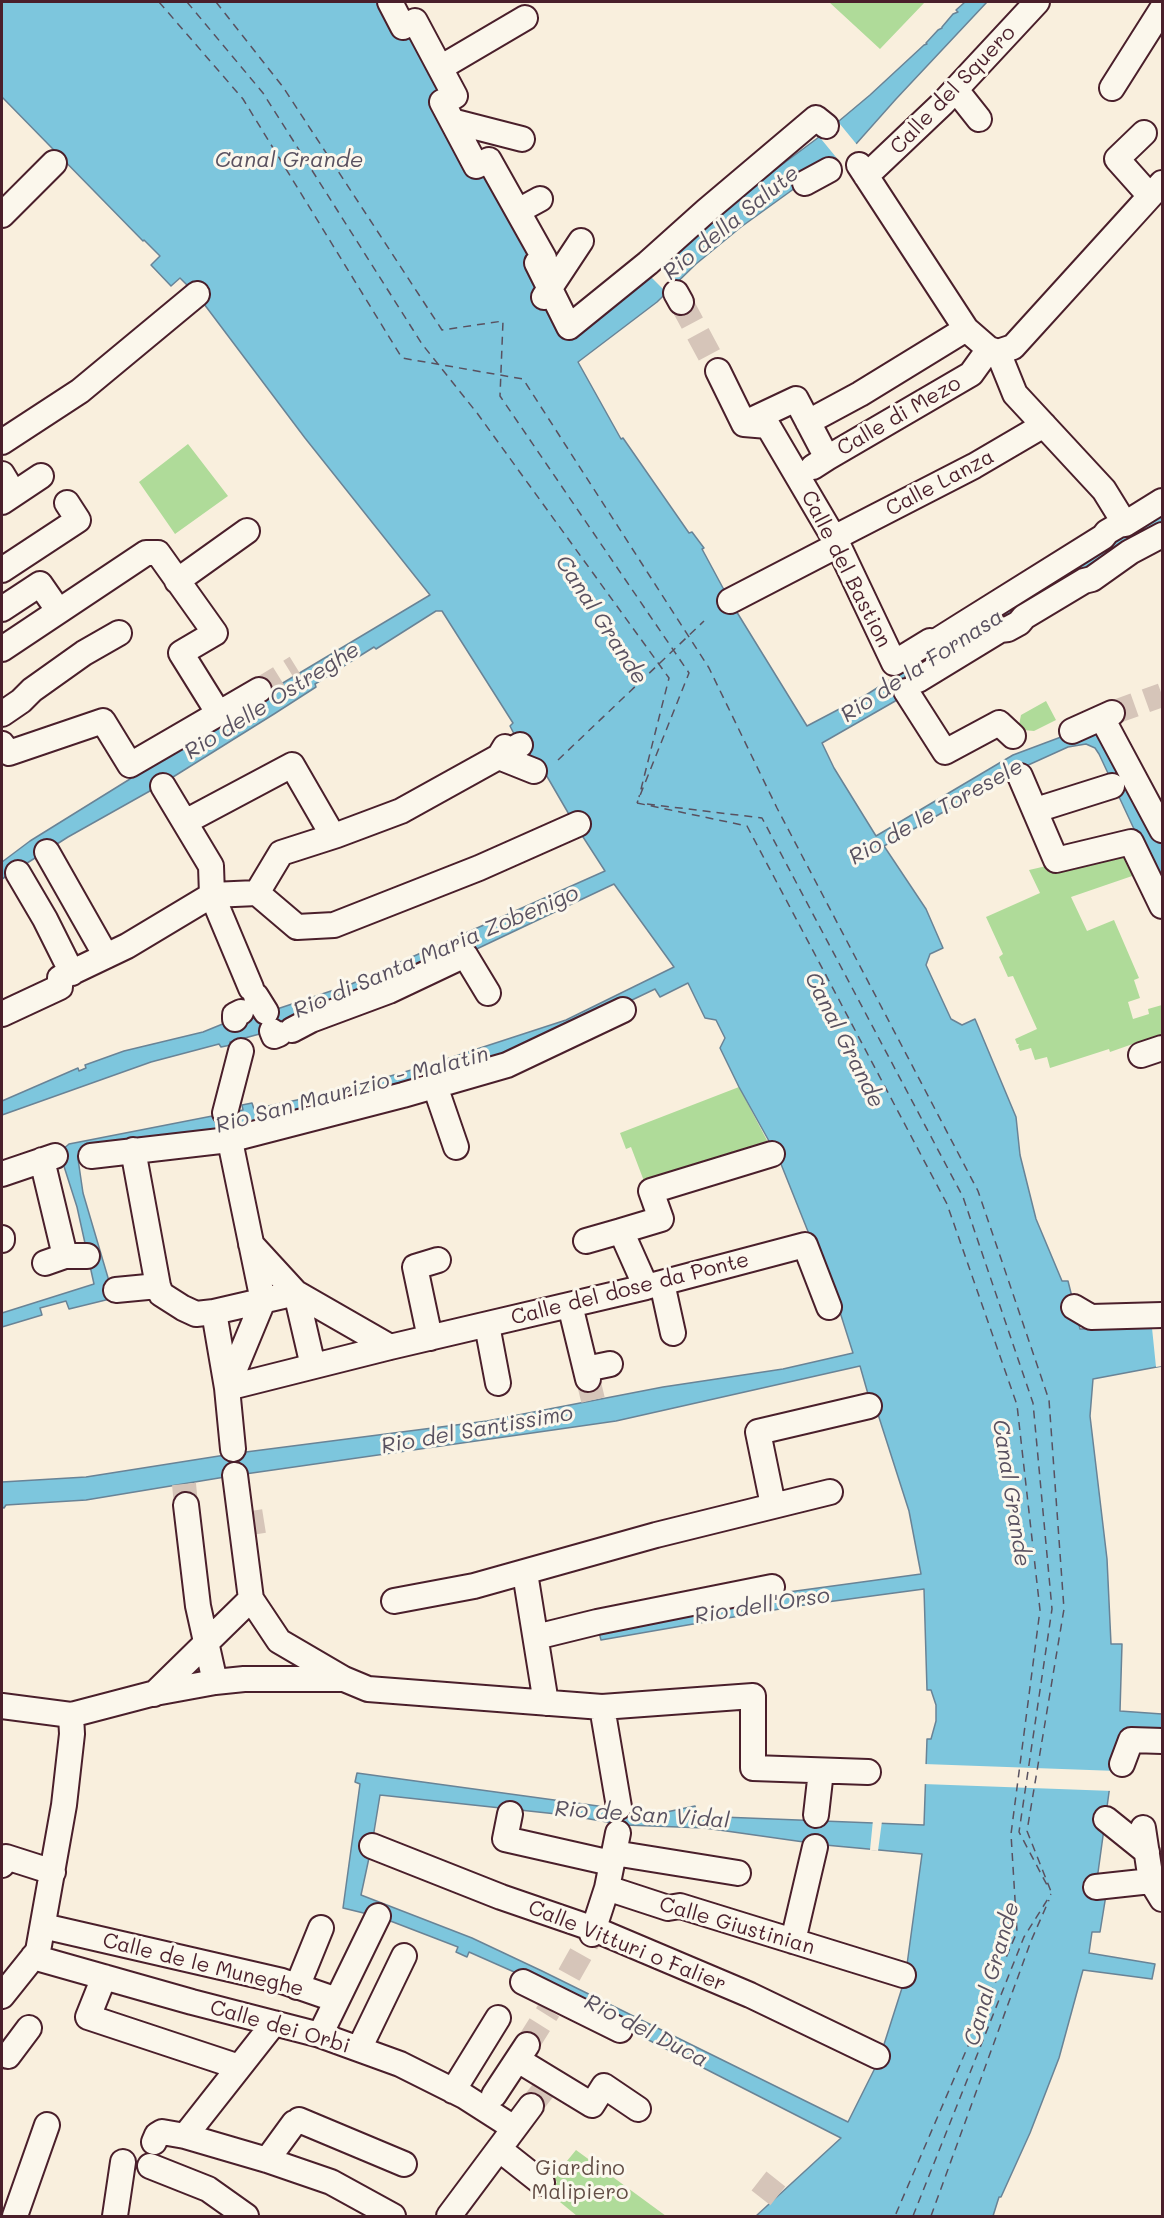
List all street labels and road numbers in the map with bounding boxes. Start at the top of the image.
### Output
street label: Calle del Squero [885,20,1021,160]
street label: Calle di Mezo [833,370,965,462]
street label: Calle Lanza [882,444,998,522]
street label: Calle del Bastion [796,486,896,652]
street label: Calle del dose da Ponte [508,1247,752,1331]
street label: Calle Giustinian [656,1892,818,1960]
street label: Calle Vitturi o Falier [524,1895,730,1997]
street label: Calle de le Muneghe [100,1928,306,2002]
street label: Calle dei Orbi [207,1995,353,2059]

